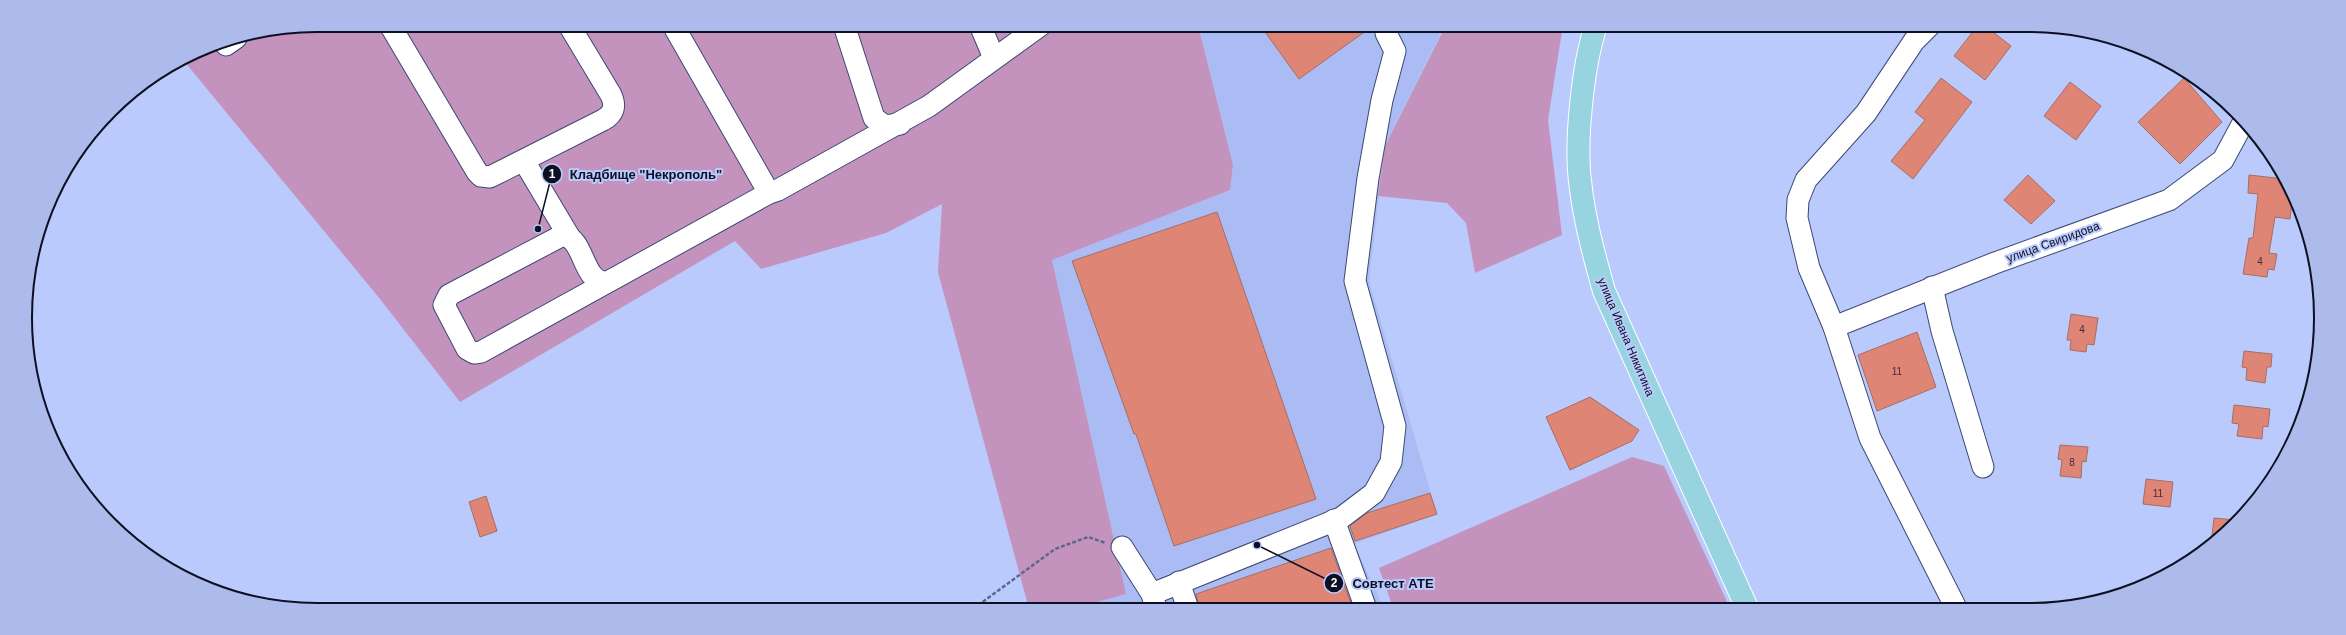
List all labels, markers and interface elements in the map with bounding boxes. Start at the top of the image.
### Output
callout: Кладбище "Некрополь" [542,161,730,186]
text: 1 [549,167,556,181]
text: Кладбище "Некрополь" [570,167,722,182]
street label: улица Свиридова [2005,219,2102,265]
house number: 4 [2257,256,2263,267]
street label: улица Ивана Никитина [1595,276,1657,399]
house number: 4 [2079,324,2085,335]
house number: 11 [1892,366,1903,377]
house number: 8 [2069,457,2075,468]
house number: 11 [2153,488,2164,499]
callout: Совтест АТЕ [1324,571,1441,596]
text: 2 [1331,576,1338,590]
text: Совтест АТЕ [1352,576,1434,591]

